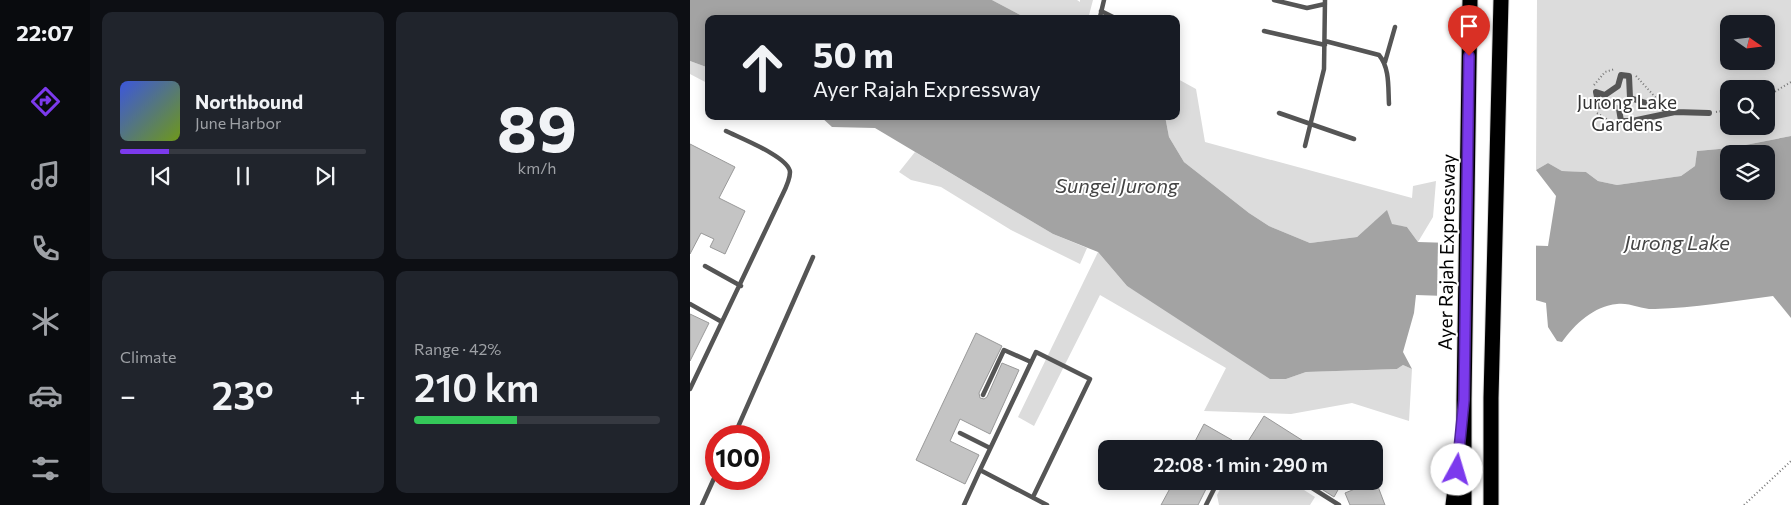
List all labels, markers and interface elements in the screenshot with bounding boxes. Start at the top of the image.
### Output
pin [1448,5,1490,56]
icon: arrive [1455,12,1483,40]
north arrow [1720,15,1775,70]
map controls [1720,15,1775,200]
text: 22:07 [16,19,74,46]
text: 50 m [813,32,894,75]
icon: ahead [730,35,795,100]
text: Ayer Rajah Expressway [813,75,1041,102]
button: search [1720,80,1775,135]
icon: directions [28,84,63,119]
text: 89 [497,86,577,165]
text: Northbound [195,90,303,113]
park label: Jurong Lake Gardens [1577,90,1677,135]
text: June Harbor [195,113,281,132]
button: layers [1720,145,1775,200]
street label: Ayer Rajah Expressway [1433,153,1459,350]
icon: music [28,158,63,193]
text: km/h [518,158,556,177]
icon: previous [147,162,175,190]
icon: pause [229,162,257,190]
icon: next [311,162,339,190]
water label: Sungei Jurong [1055,173,1180,197]
water label: Jurong Lake [1622,230,1730,254]
icon: phone [28,231,63,266]
icon: climate [28,304,63,339]
text: Range · 42% [414,339,501,358]
text: Climate [120,347,176,366]
text: 210 km [414,363,539,410]
text: 23° [212,371,274,418]
icon: car [28,378,63,413]
text: − [120,378,136,412]
text: + [350,378,366,412]
speed limit sign: 100 [705,425,770,490]
position arrow [1430,443,1482,495]
icon: filters [28,451,63,486]
text: 22:08 · 1 min · 290 m [1153,453,1328,476]

